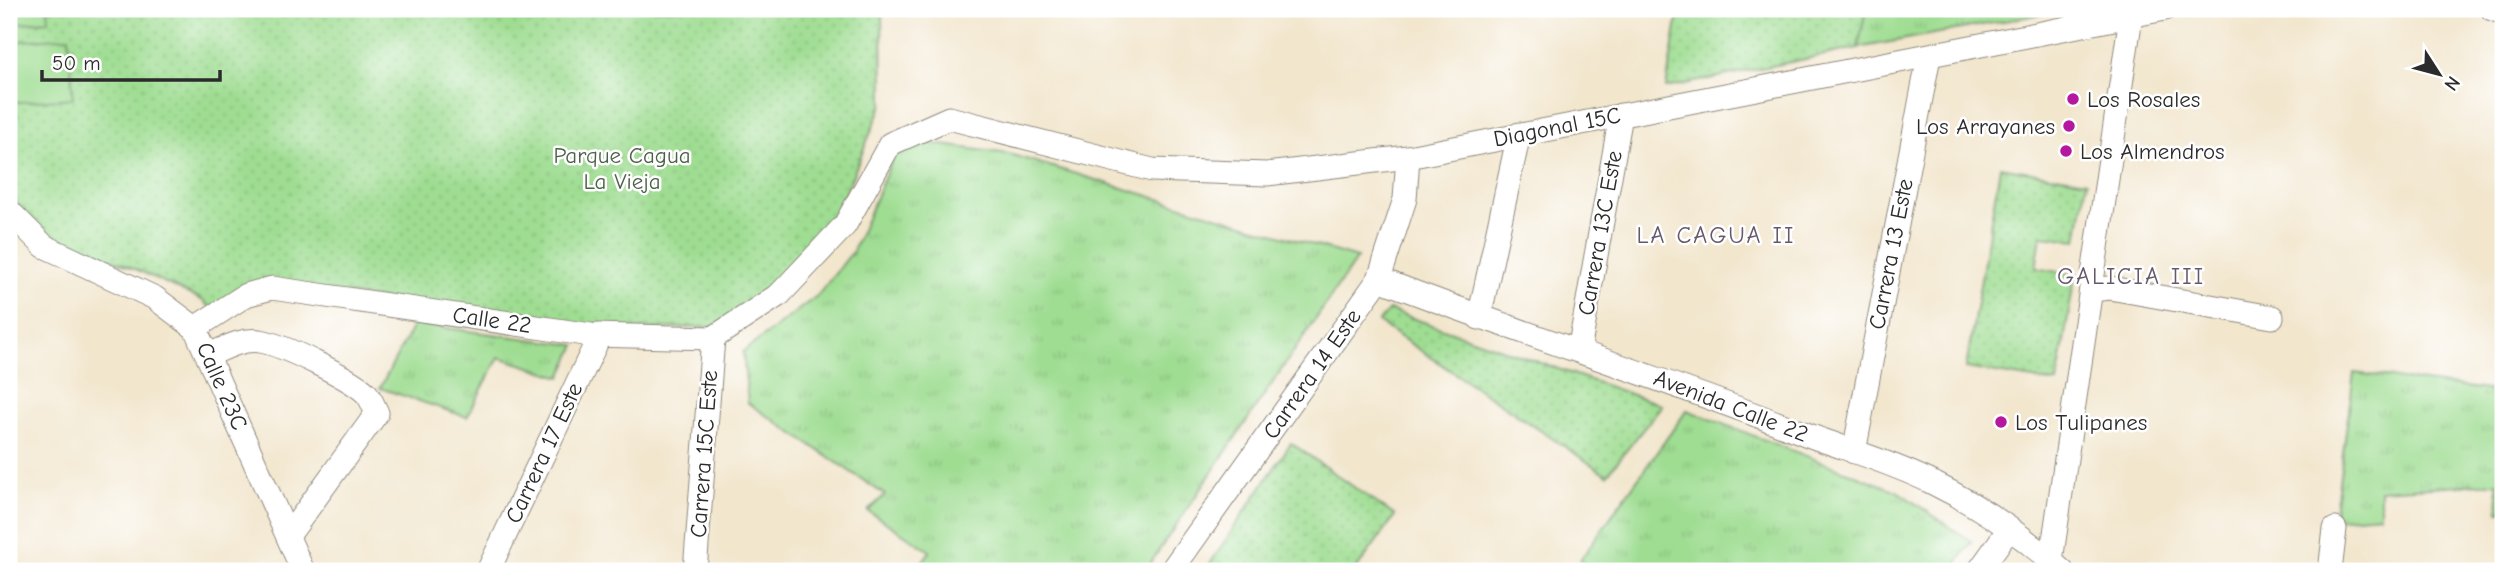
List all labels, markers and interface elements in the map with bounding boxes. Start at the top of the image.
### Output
scale bar [42,38,220,82]
north arrow [2404,38,2474,108]
text: 50 m [52,51,101,75]
text: N [2439,72,2464,95]
place label: Los Rosales [2087,86,2200,113]
marker: Los Rosales [2065,91,2081,107]
street label: Diagonal 15C [1491,101,1623,153]
place label: Los Arrayanes [1916,113,2055,140]
marker: Los Arrayanes [2061,118,2077,134]
place label: Los Almendros [2080,138,2225,165]
park label: Parque Cagua La Vieja [553,142,691,195]
marker: Los Almendros [2058,143,2074,159]
street label: Carrera 13C Este [1572,148,1628,318]
street label: Carrera 13 Este [1863,176,1919,332]
district label: LA CAGUA II [1637,221,1795,249]
district label: GALICIA III [2057,262,2205,290]
street label: Calle 22 [451,301,533,339]
street label: Carrera 14 Este [1257,304,1367,444]
street label: Calle 23C [191,338,253,434]
street label: Avenida Calle 22 [1650,364,1812,448]
street label: Carrera 15C Este [685,369,723,539]
street label: Carrera 17 Este [500,378,588,528]
place label: Los Tulipanes [2015,409,2147,436]
marker: Los Tulipanes [1993,414,2009,430]

